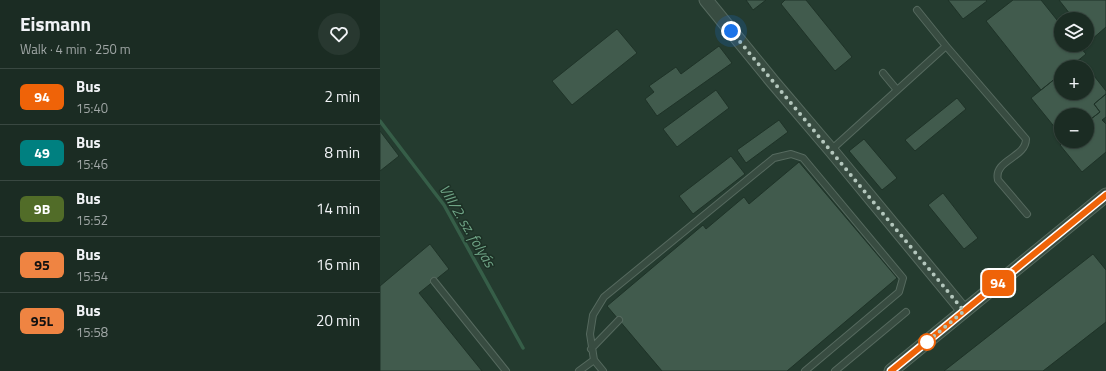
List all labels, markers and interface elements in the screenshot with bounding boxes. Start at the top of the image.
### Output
text: Eismann [20,9,91,38]
map controls [1054,12,1094,148]
button: layers [1054,12,1094,52]
button: heart [318,13,360,55]
your location [721,21,741,41]
text: Walk · 4 min · 250 m [20,39,131,59]
button: + [1054,60,1094,100]
text: Bus [76,75,101,98]
text: 2 min [324,85,360,108]
text: 94 [34,86,50,107]
text: 15:40 [76,98,108,118]
button: − [1054,108,1094,148]
text: Bus [76,131,101,154]
text: 8 min [324,141,360,164]
text: 49 [34,142,50,163]
text: 15:46 [76,154,108,174]
water label: VIII/2. sz. folyás [434,180,502,273]
text: Bus [76,187,101,210]
text: 14 min [316,197,360,220]
text: 9B [34,198,50,219]
text: 15:52 [76,210,108,230]
text: Bus [76,243,101,266]
text: 16 min [316,253,360,276]
text: 95 [34,254,50,275]
text: 15:54 [76,266,108,286]
line badge: 94 [980,270,1016,296]
text: 94 [990,272,1006,293]
text: Bus [76,299,101,322]
text: 20 min [316,309,360,332]
text: 95L [31,310,53,331]
text: 15:58 [76,322,108,342]
unlabelled marker [918,333,936,351]

